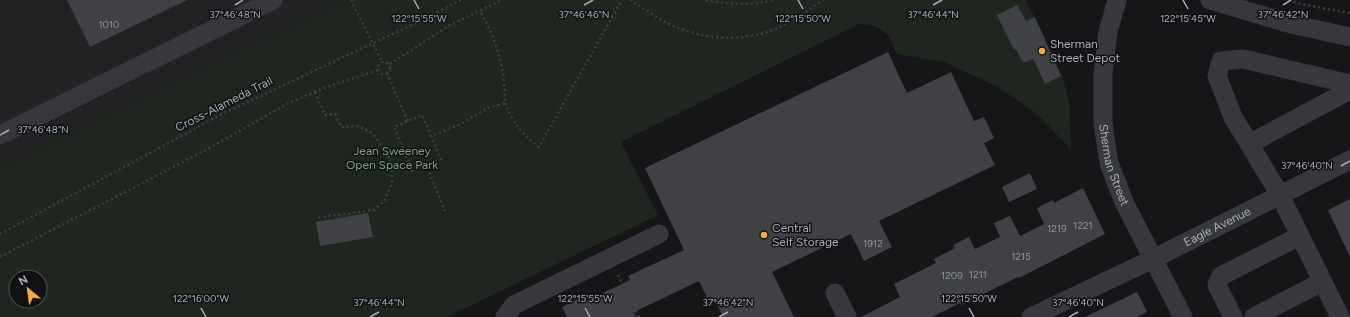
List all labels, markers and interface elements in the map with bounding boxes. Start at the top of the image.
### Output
text: 37°46'48"N [209,8,261,21]
text: 37°46'46"N [558,8,610,21]
text: 37°46'44"N [907,8,959,21]
text: 37°46'42"N [1257,8,1309,21]
text: 122°15'55"W [391,12,447,25]
text: 122°15'50"W [775,12,831,25]
text: 122°15'45"W [1160,12,1216,25]
house number: 1010 [98,18,120,31]
place label: Sherman Street Depot [1050,37,1120,65]
marker: Sherman Street Depot [1037,46,1047,56]
street label: Cross-Alameda Trail [173,73,275,135]
text: 37°46'48"N [17,123,69,136]
street label: Sherman Street [1096,123,1132,209]
park label: Jean Sweeney Open Space Park [346,144,438,172]
text: 37°46'40"N [1281,159,1333,172]
street label: Eagle Avenue [1181,204,1253,249]
house number: 1221 [1073,219,1093,232]
place label: Central Self Storage [772,221,839,249]
house number: 1219 [1047,222,1067,235]
marker: Central Self Storage [759,230,769,240]
house number: 1912 [863,237,883,250]
house number: 1215 [1011,250,1031,263]
house number: 1211 [969,268,987,281]
north arrow [8,269,48,309]
house number: 1209 [941,269,963,282]
text: N [17,273,30,288]
text: 122°16'00"W [173,292,230,305]
text: 122°15'55"W [557,292,613,305]
text: 122°15'50"W [941,292,997,305]
text: 37°46'44"N [353,296,405,309]
text: 37°46'42"N [702,296,754,309]
text: 37°46'40"N [1052,296,1104,309]

